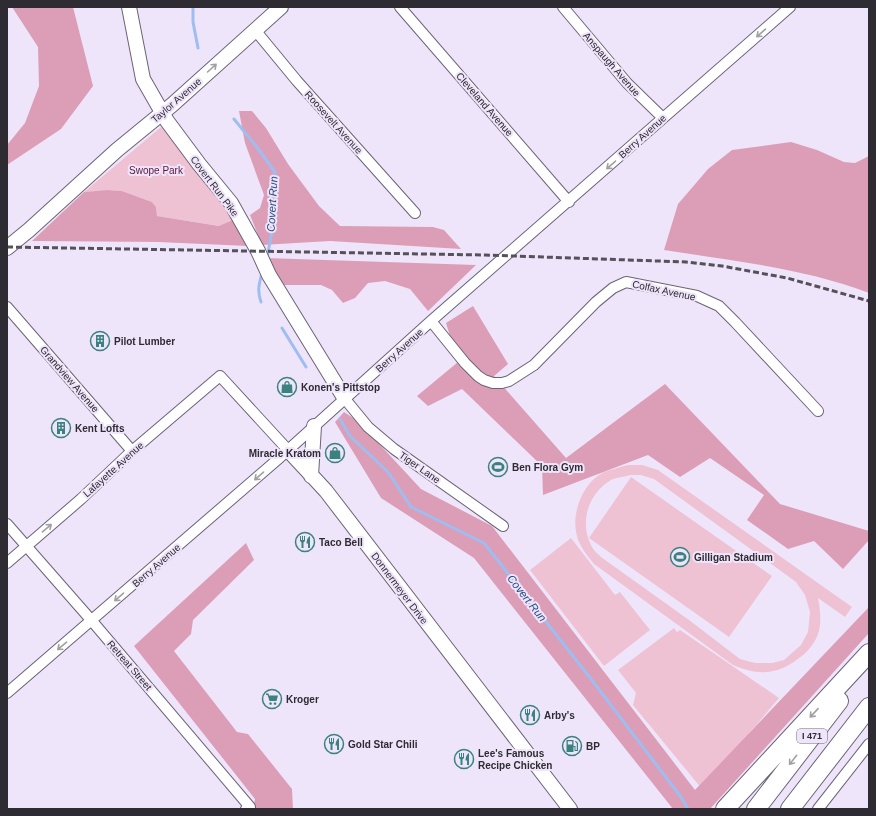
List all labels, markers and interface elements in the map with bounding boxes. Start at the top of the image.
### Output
one-way arrow [756,28,766,37]
street label: Anspaugh Avenue [581,30,643,99]
one-way arrow [207,64,218,73]
street label: Cleveland Avenue [454,70,515,139]
street label: Taylor Avenue [149,75,204,125]
street label: Roosevelt Avenue [303,89,365,156]
street label: Berry Avenue [616,112,669,160]
street label: Covert Run Pike [188,154,241,219]
one-way arrow [606,160,616,169]
park label: Swope Park [129,165,184,176]
water label: Covert Run [265,176,279,232]
street label: Colfax Avenue [631,278,697,303]
street label: Berry Avenue [373,326,426,374]
building icon: Pilot Lumber [89,330,111,352]
place label: Pilot Lumber [114,336,175,347]
street label: Grandview Avenue [38,344,102,415]
shop icon: Konen's Pittstop [276,376,298,398]
place label: Konen's Pittstop [301,382,380,393]
building icon: Kent Lofts [50,417,72,439]
place label: Kent Lofts [75,423,125,434]
street label: Lafayette Avenue [81,439,146,499]
shop icon: Miracle Kratom [324,442,346,464]
place label: Miracle Kratom [249,448,321,459]
street label: Tiger Lane [397,449,443,486]
sports icon: Ben Flora Gym [487,456,509,478]
place label: Ben Flora Gym [512,462,583,473]
one-way arrow [254,471,264,480]
one-way arrow [41,523,52,532]
restaurant icon: Taco Bell [294,531,316,553]
place label: Taco Bell [319,537,363,548]
street label: Berry Avenue [130,541,183,589]
sports icon: Gilligan Stadium [669,546,691,568]
street label: Donnermeyer Drive [369,550,430,627]
place label: Gilligan Stadium [694,552,773,563]
water label: Covert Run [505,572,549,624]
one-way arrow [113,593,124,602]
street label: Retreat Street [105,638,154,693]
one-way arrow [57,641,68,650]
supermarket icon: Kroger [261,688,283,710]
place label: Kroger [286,694,319,705]
restaurant icon: Arby's [519,704,541,726]
one-way arrow [810,707,819,717]
place label: Arby's [544,710,575,721]
road number: I 471 [797,729,827,743]
restaurant icon: Gold Star Chili [323,733,345,755]
fuel station icon: BP [561,735,583,757]
place label: Gold Star Chili [348,739,418,750]
place label: BP [586,741,600,752]
restaurant icon: Lee's Famous Recipe Chicken [453,748,475,770]
place label: Lee's Famous Recipe Chicken [478,748,552,771]
one-way arrow [789,754,798,765]

